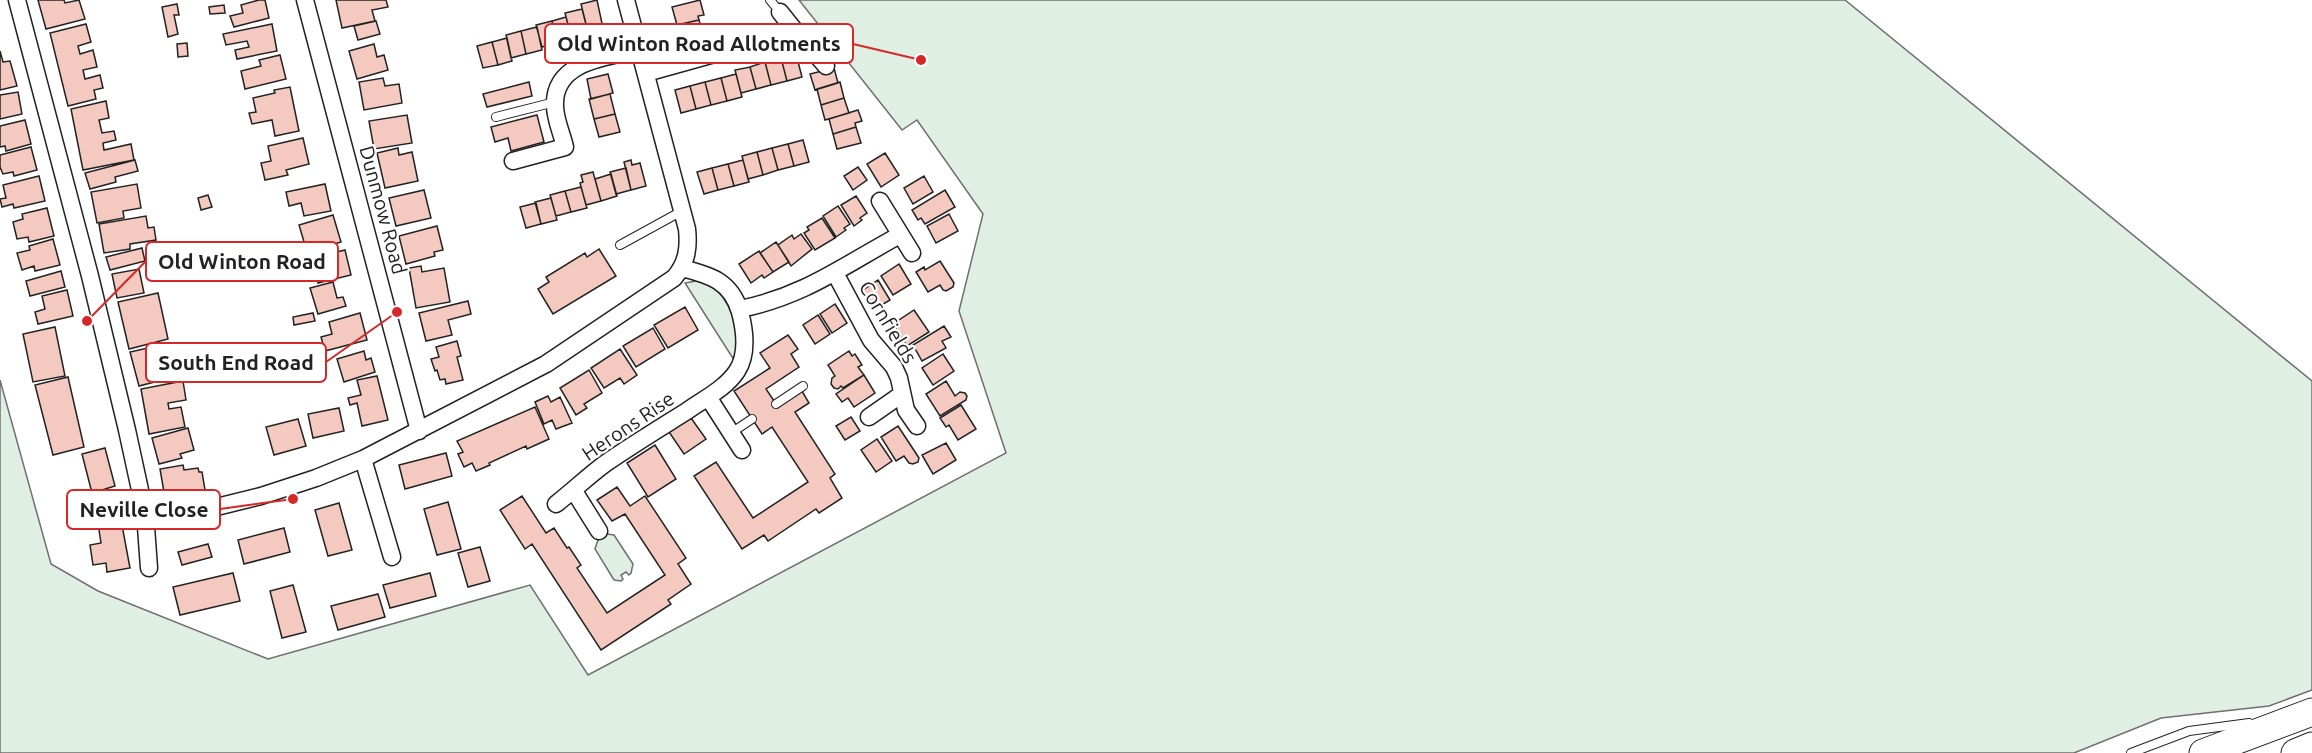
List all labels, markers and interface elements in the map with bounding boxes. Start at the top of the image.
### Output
callout: Old Winton Road Allotments [545,24,853,63]
text: Old Winton Road Allotments [557,31,841,55]
street label: Dunmow Road [355,143,412,277]
callout: Old Winton Road [146,242,338,281]
text: Old Winton Road [158,249,326,273]
street label: Cornfields [855,276,922,367]
callout: South End Road [146,343,326,382]
text: South End Road [158,350,314,374]
street label: Herons Rise [577,386,678,465]
callout: Neville Close [67,490,220,529]
text: Neville Close [79,497,209,521]

